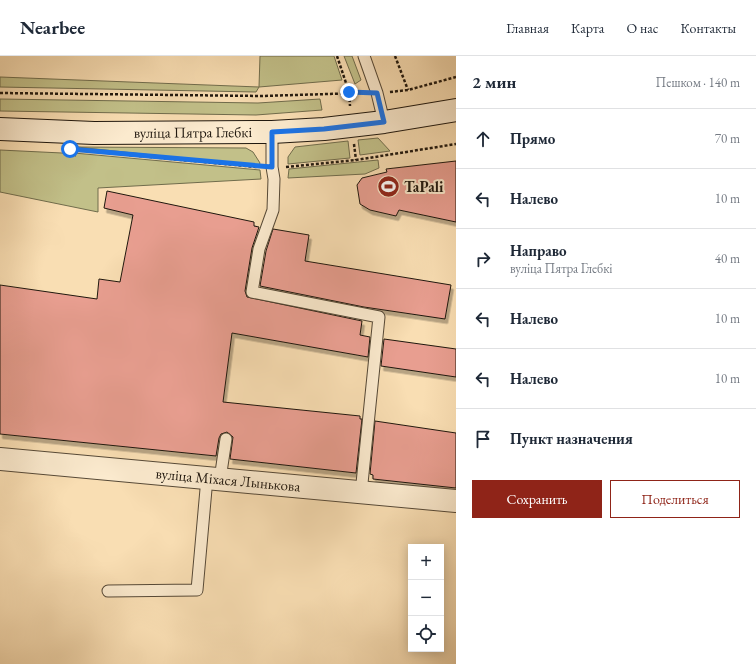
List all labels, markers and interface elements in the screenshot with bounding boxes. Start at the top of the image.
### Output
text: Nearbee [20,15,85,40]
text: Главная [506,19,549,37]
text: Карта [571,19,604,37]
text: О нас [626,19,658,37]
text: Контакты [680,19,736,37]
text: 2 мин [472,71,516,93]
text: Пешком · 140 m [656,74,740,91]
route end [340,83,358,101]
street label: вуліца Пятра Глебкі [134,122,253,142]
icon: ahead [472,128,494,150]
text: Прямо [510,129,555,148]
text: 70 m [715,130,740,147]
route start [61,140,79,158]
sports icon: TaPali [376,174,402,200]
place label: TaPali [404,177,444,196]
icon: left [472,188,494,210]
text: Налево [510,189,558,208]
text: 10 m [715,190,740,207]
text: Направо [510,241,567,260]
icon: right [472,248,494,270]
text: 40 m [715,250,740,267]
text: вуліца Пятра Глебкі [510,260,613,277]
icon: left [472,308,494,330]
text: Налево [510,309,558,328]
text: 10 m [715,310,740,327]
icon: left [472,368,494,390]
text: Налево [510,369,558,388]
text: 10 m [715,370,740,387]
icon: arrive [472,428,494,450]
text: Пункт назначения [510,429,633,448]
street label: вуліца Міхася Лынькова [155,463,301,496]
button: Сохранить [472,480,602,518]
button: Поделиться [610,480,740,518]
map controls [408,544,444,652]
button: + [408,544,444,580]
button: − [408,580,444,616]
button: locate [408,616,444,652]

